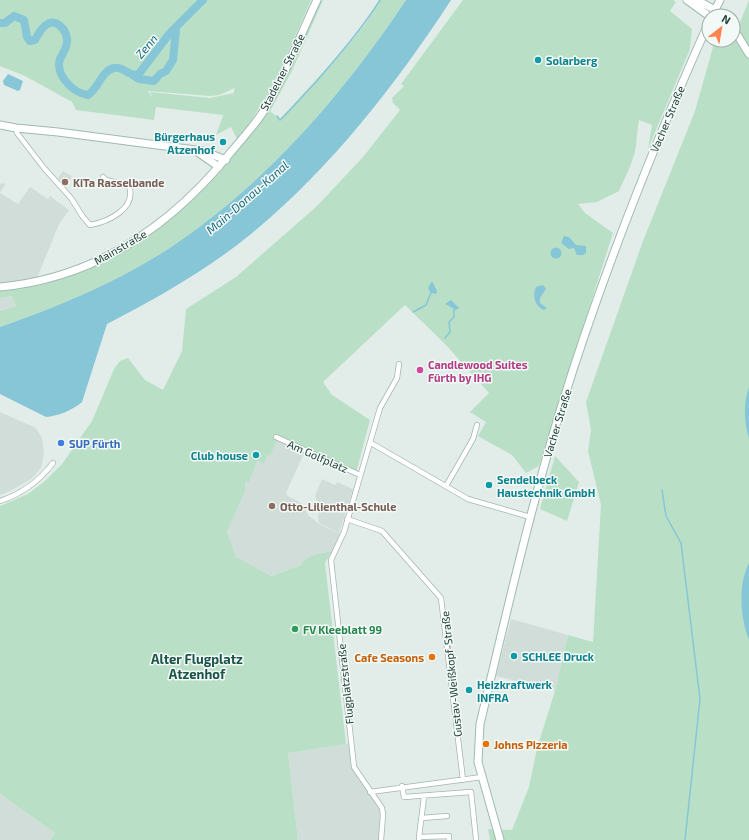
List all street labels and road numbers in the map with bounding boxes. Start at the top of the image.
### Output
street label: Stadelner Straße [257,31,307,113]
street label: Vacher Straße [647,84,687,154]
street label: Mainstraße [91,227,149,267]
street label: Vacher Straße [540,387,574,459]
street label: Am Golfplatz [286,437,351,475]
street label: Gustav-Weißkopf-Straße [438,610,464,738]
street label: Flugplatzstraße [334,643,356,725]

